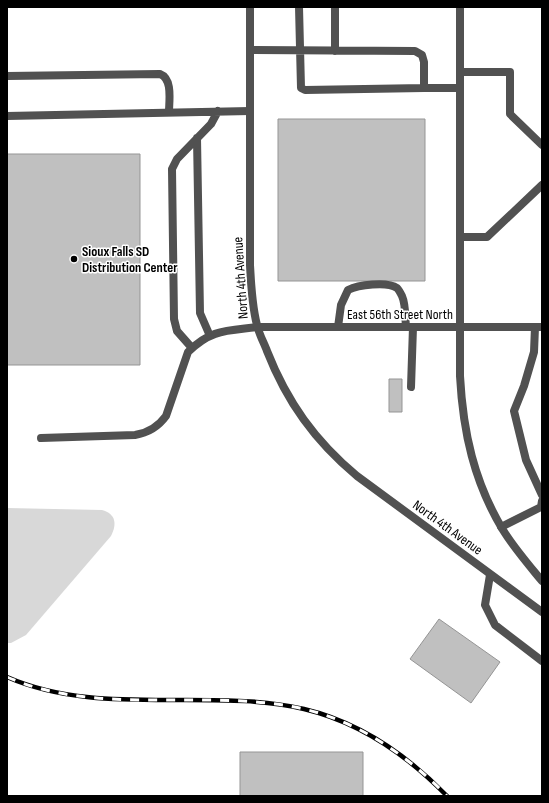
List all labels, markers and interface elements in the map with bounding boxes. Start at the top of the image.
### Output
street label: North 4th Avenue [229,236,252,320]
place label: Sioux Falls SD Distribution Center [82,243,178,276]
marker: Sioux Falls SD Distribution Center [69,254,79,264]
street label: East 56th Street North [347,306,453,323]
street label: North 4th Avenue [409,496,486,558]

